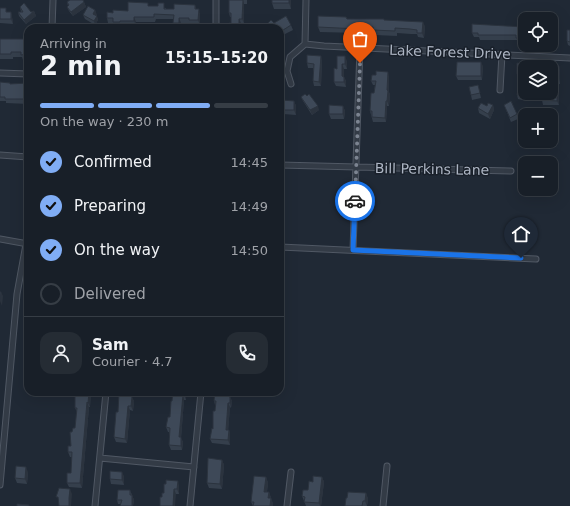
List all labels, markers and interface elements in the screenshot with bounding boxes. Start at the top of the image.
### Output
map controls [518,12,558,196]
button: locate [518,12,558,52]
pin [343,22,377,63]
icon: bag [349,28,371,50]
text: Arriving in [40,36,107,51]
street label: Lake Forest Drive [389,42,511,62]
text: 15:15–15:20 [165,49,268,67]
text: 2 min [40,51,122,81]
button: layers [518,60,558,100]
button: + [518,108,558,148]
text: On the way · 230 m [40,114,168,129]
icon: check [40,151,62,173]
text: Confirmed [74,153,152,171]
text: 14:45 [231,155,268,170]
button: − [518,156,558,196]
street label: Bill Perkins Lane [375,160,489,178]
courier [335,181,375,221]
icon: car [344,190,366,212]
icon: check [40,195,62,217]
text: Preparing [74,197,146,215]
text: 14:49 [231,199,268,214]
pin [504,217,538,258]
icon: home [510,223,532,245]
icon: check [40,239,62,261]
text: On the way [74,241,160,259]
text: 14:50 [231,243,268,258]
text: Delivered [74,285,146,303]
button: person [40,332,82,374]
button: phone [226,332,268,374]
text: Sam [92,336,129,354]
text: Courier · 4.7 [92,354,173,369]

